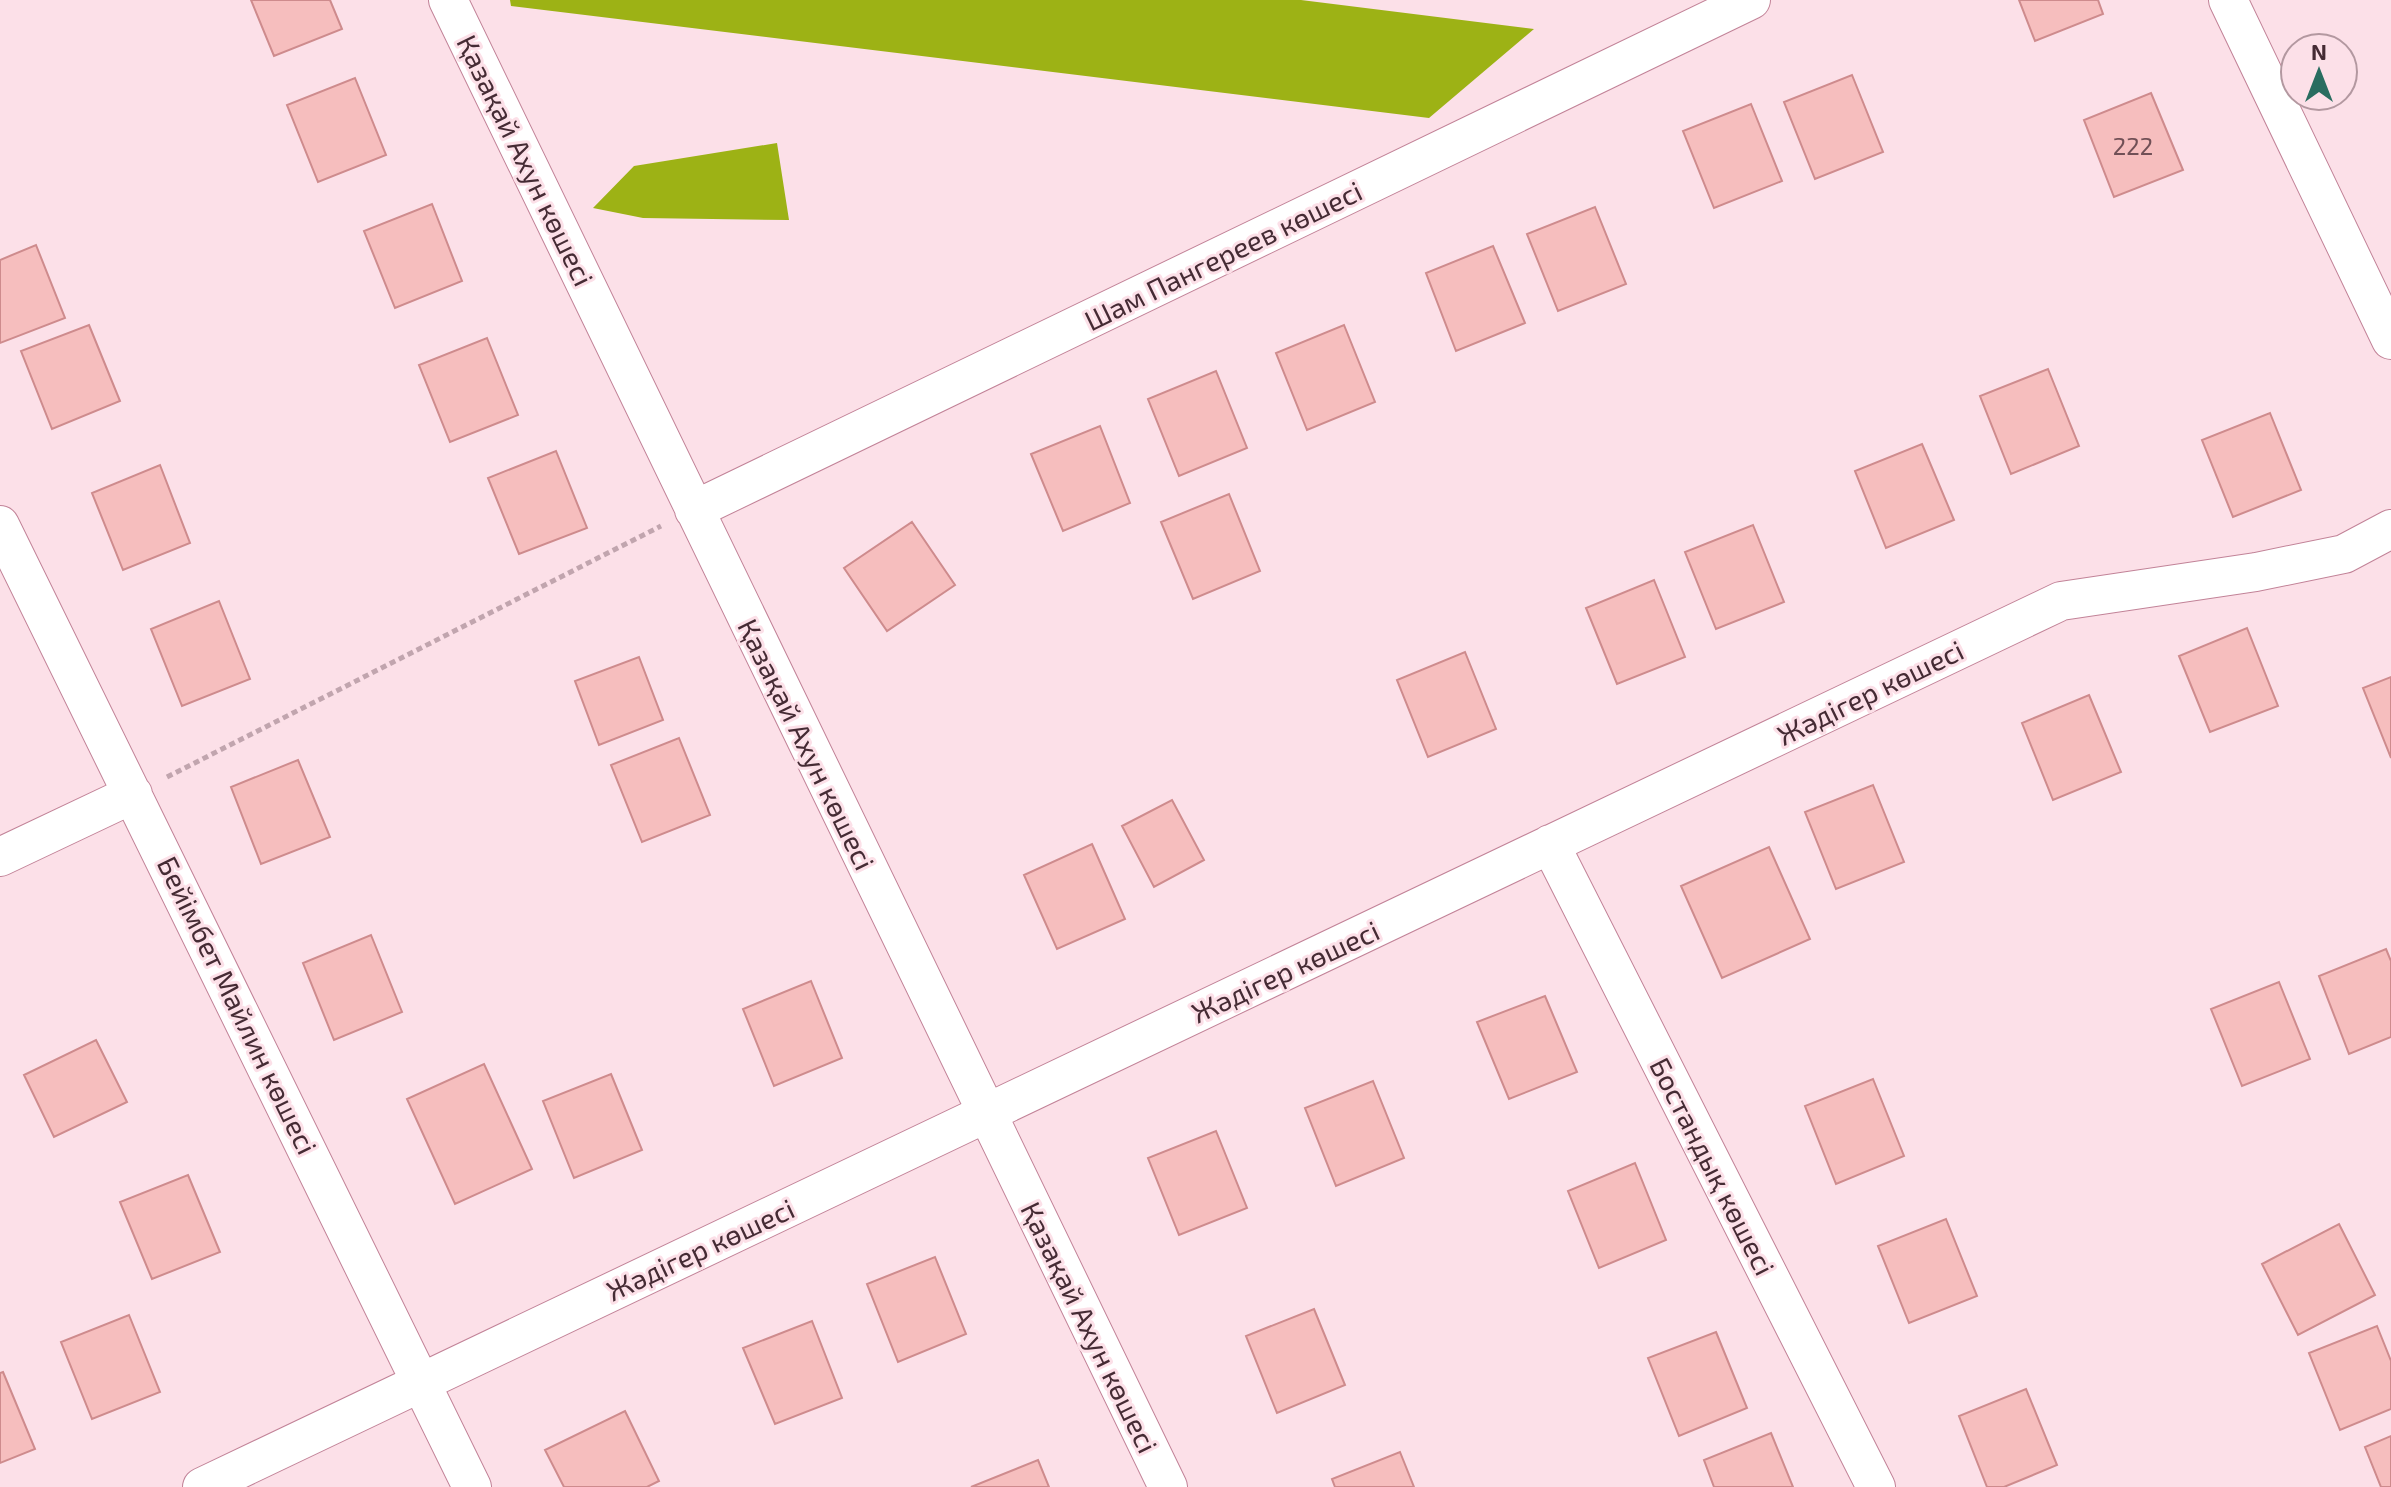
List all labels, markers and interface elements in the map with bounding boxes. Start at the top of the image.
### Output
street label: Қазақай Ахун көшесі [450,29,602,291]
north arrow [2279,32,2359,112]
text: N [2311,38,2327,64]
house number: 222 [2113,131,2153,160]
street label: Шам Пангереев көшесі [1079,173,1367,337]
street label: Қазақай Ахун көшесі [731,613,883,875]
street label: Жәдігер көшесі [1771,632,1969,752]
street label: Бейімбет Майлин көшесі [151,850,325,1160]
street label: Жәдігер көшесі [1186,913,1384,1029]
street label: Бостандық көшесі [1643,1051,1783,1281]
street label: Жәдігер көшесі [601,1191,799,1307]
street label: Қазақай Ахун көшесі [1014,1196,1166,1458]

